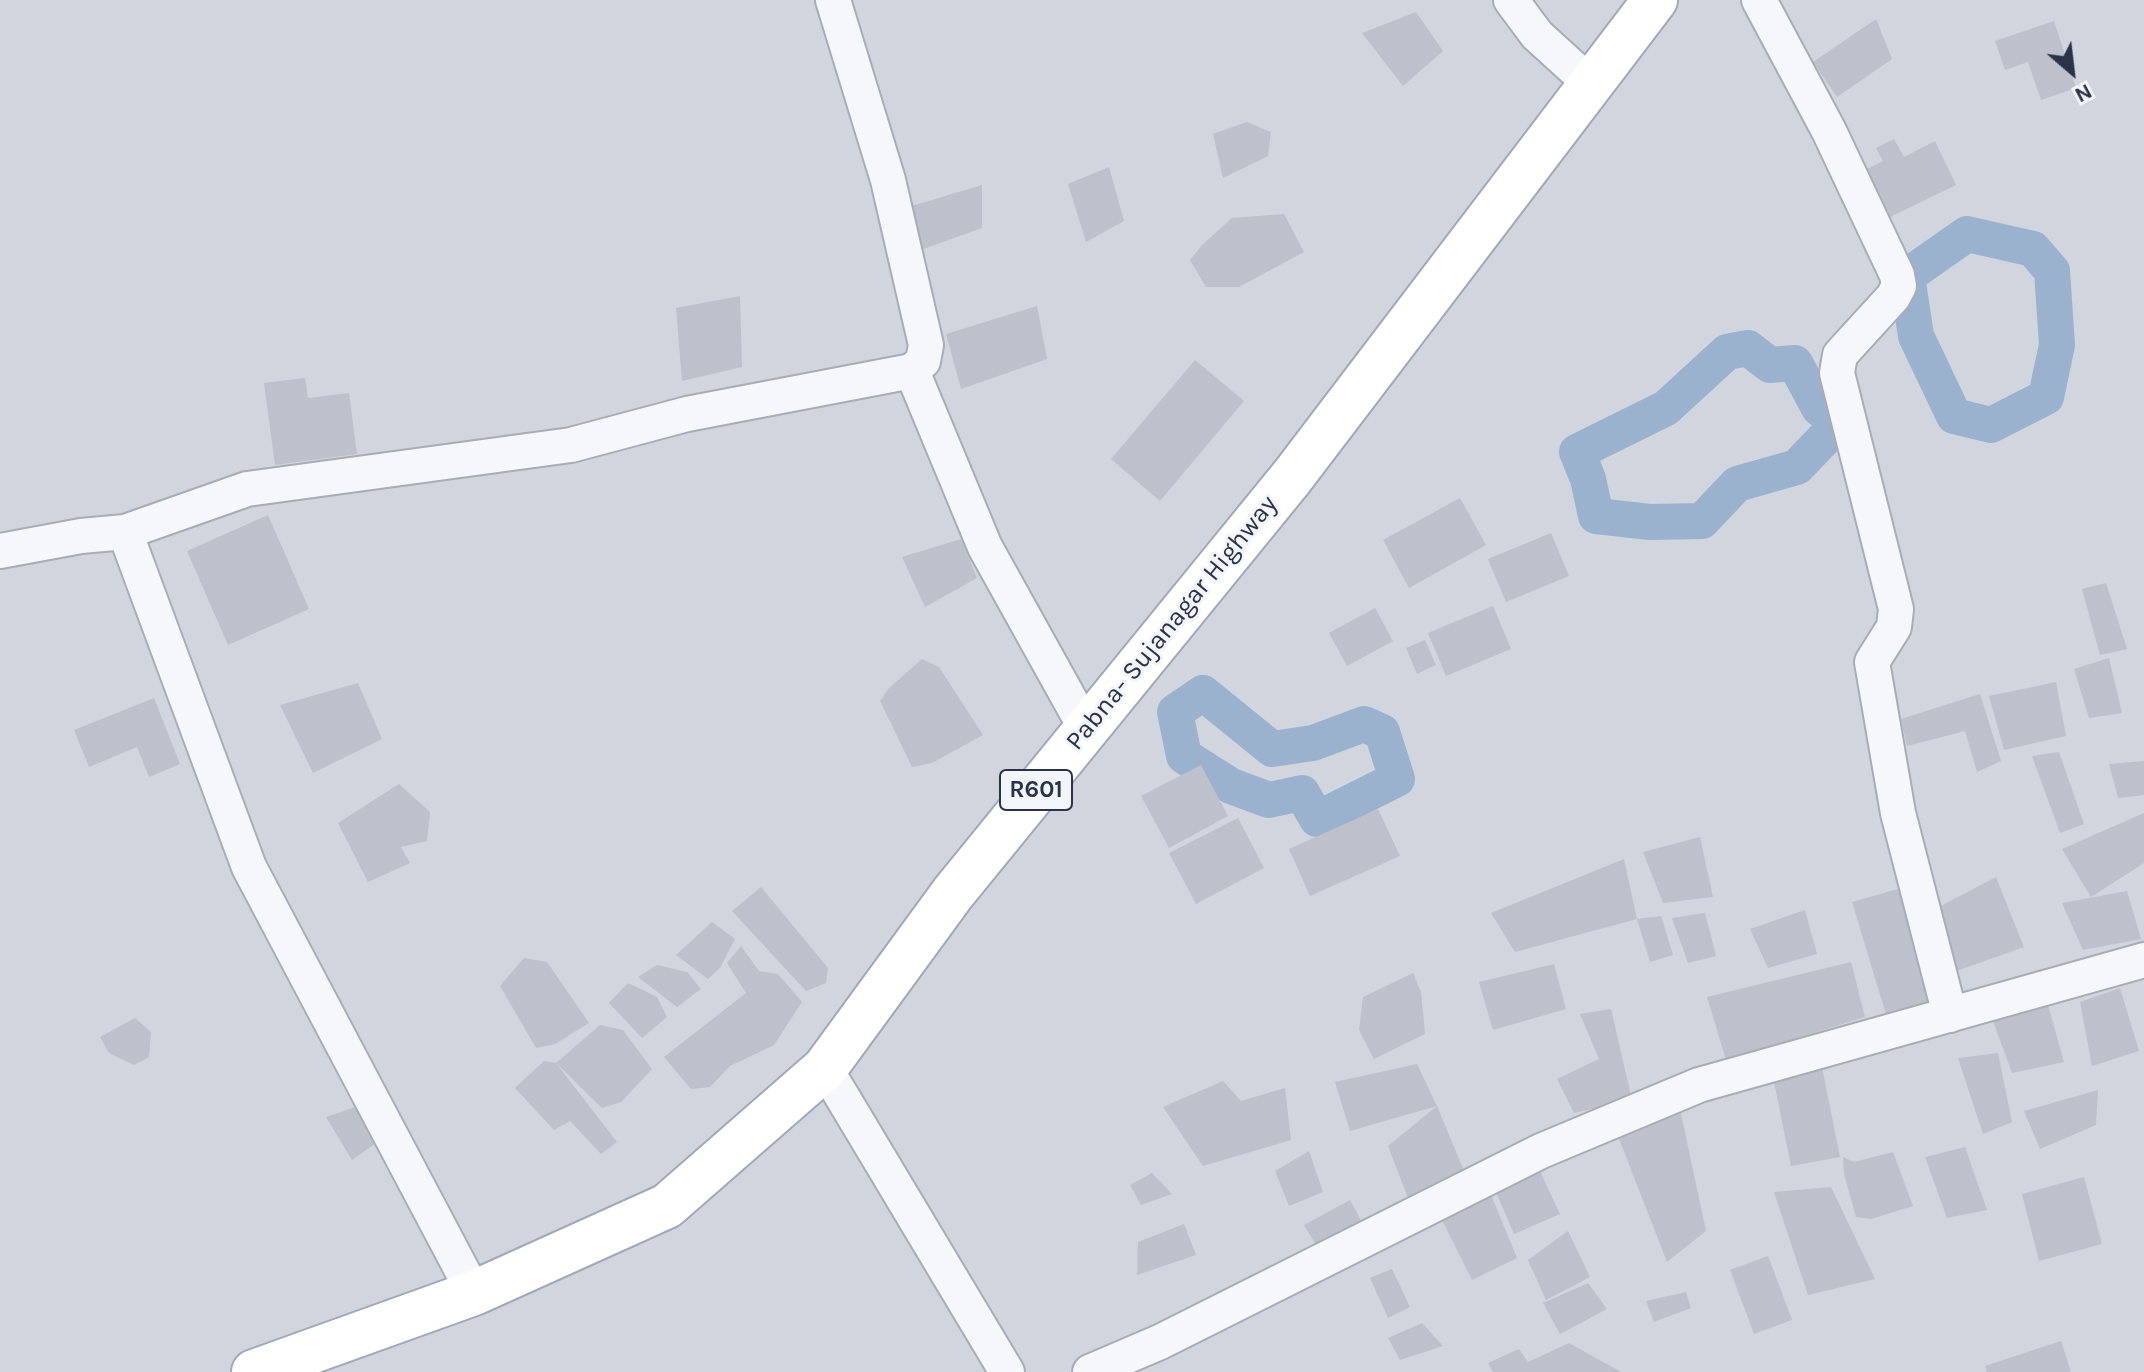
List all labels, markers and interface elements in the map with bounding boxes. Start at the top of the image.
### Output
north arrow [2032,32,2112,112]
text: N [2070,78,2096,108]
street label: Pabna- Sujanagar Highway [1060,489,1284,757]
road number: R601 [1000,770,1072,810]

